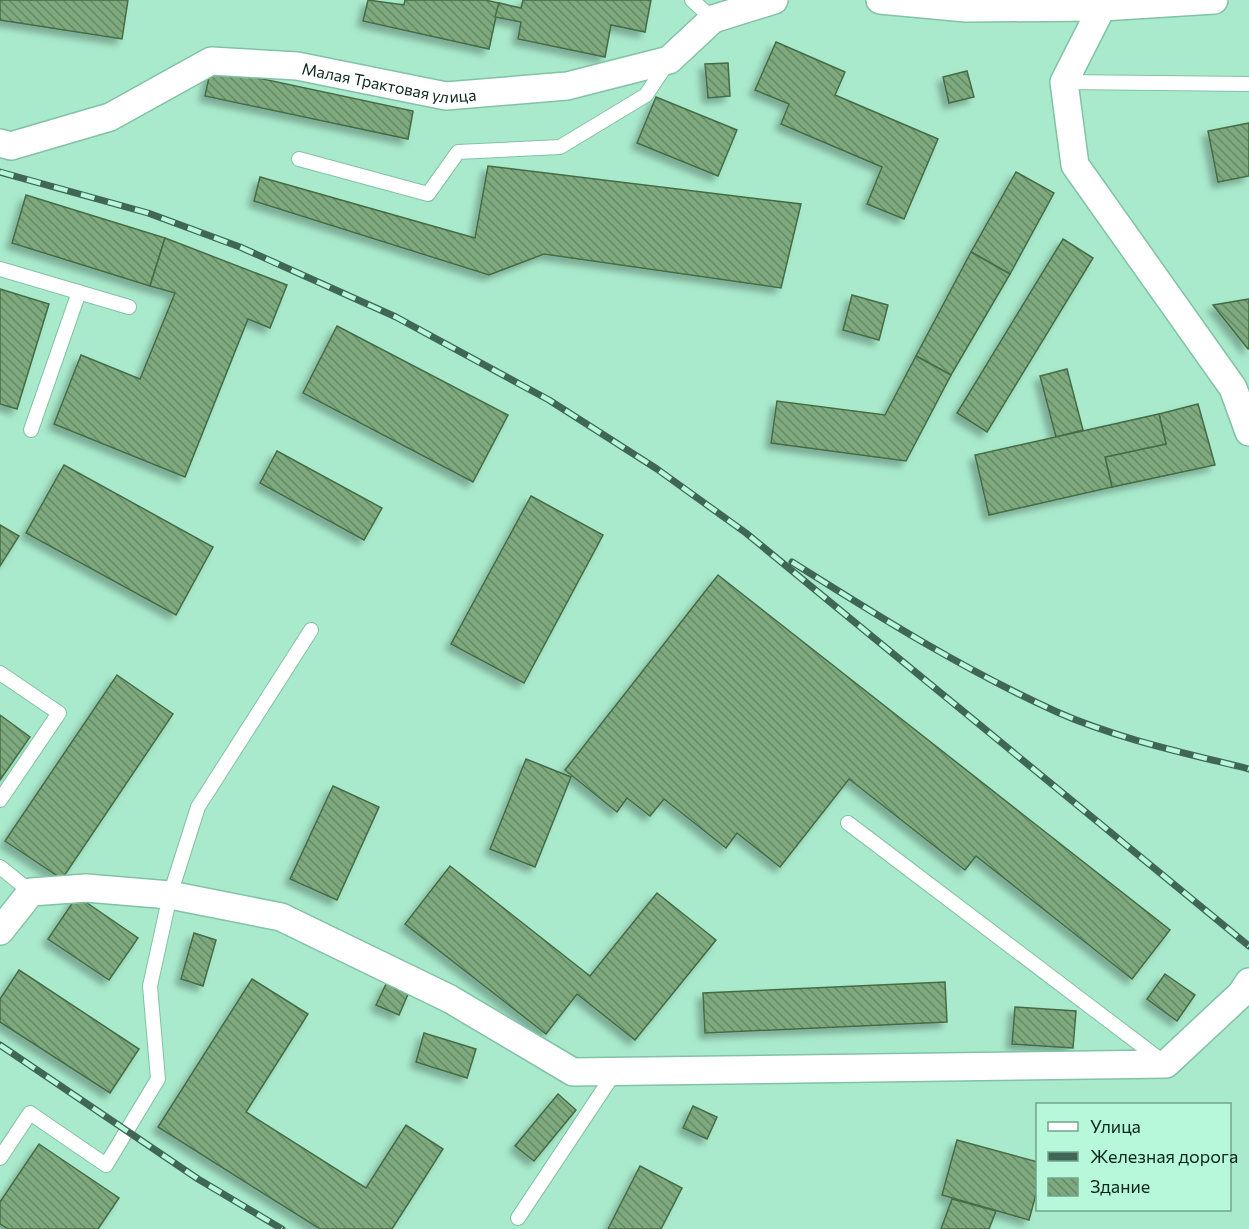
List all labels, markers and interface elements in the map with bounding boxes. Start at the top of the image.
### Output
street label: Малая Трактовая улица [300,58,477,106]
legend [1036,1103,1231,1211]
text: Улица [1090,1115,1141,1137]
text: Железная дорога [1090,1145,1238,1167]
text: Здание [1090,1175,1150,1197]

